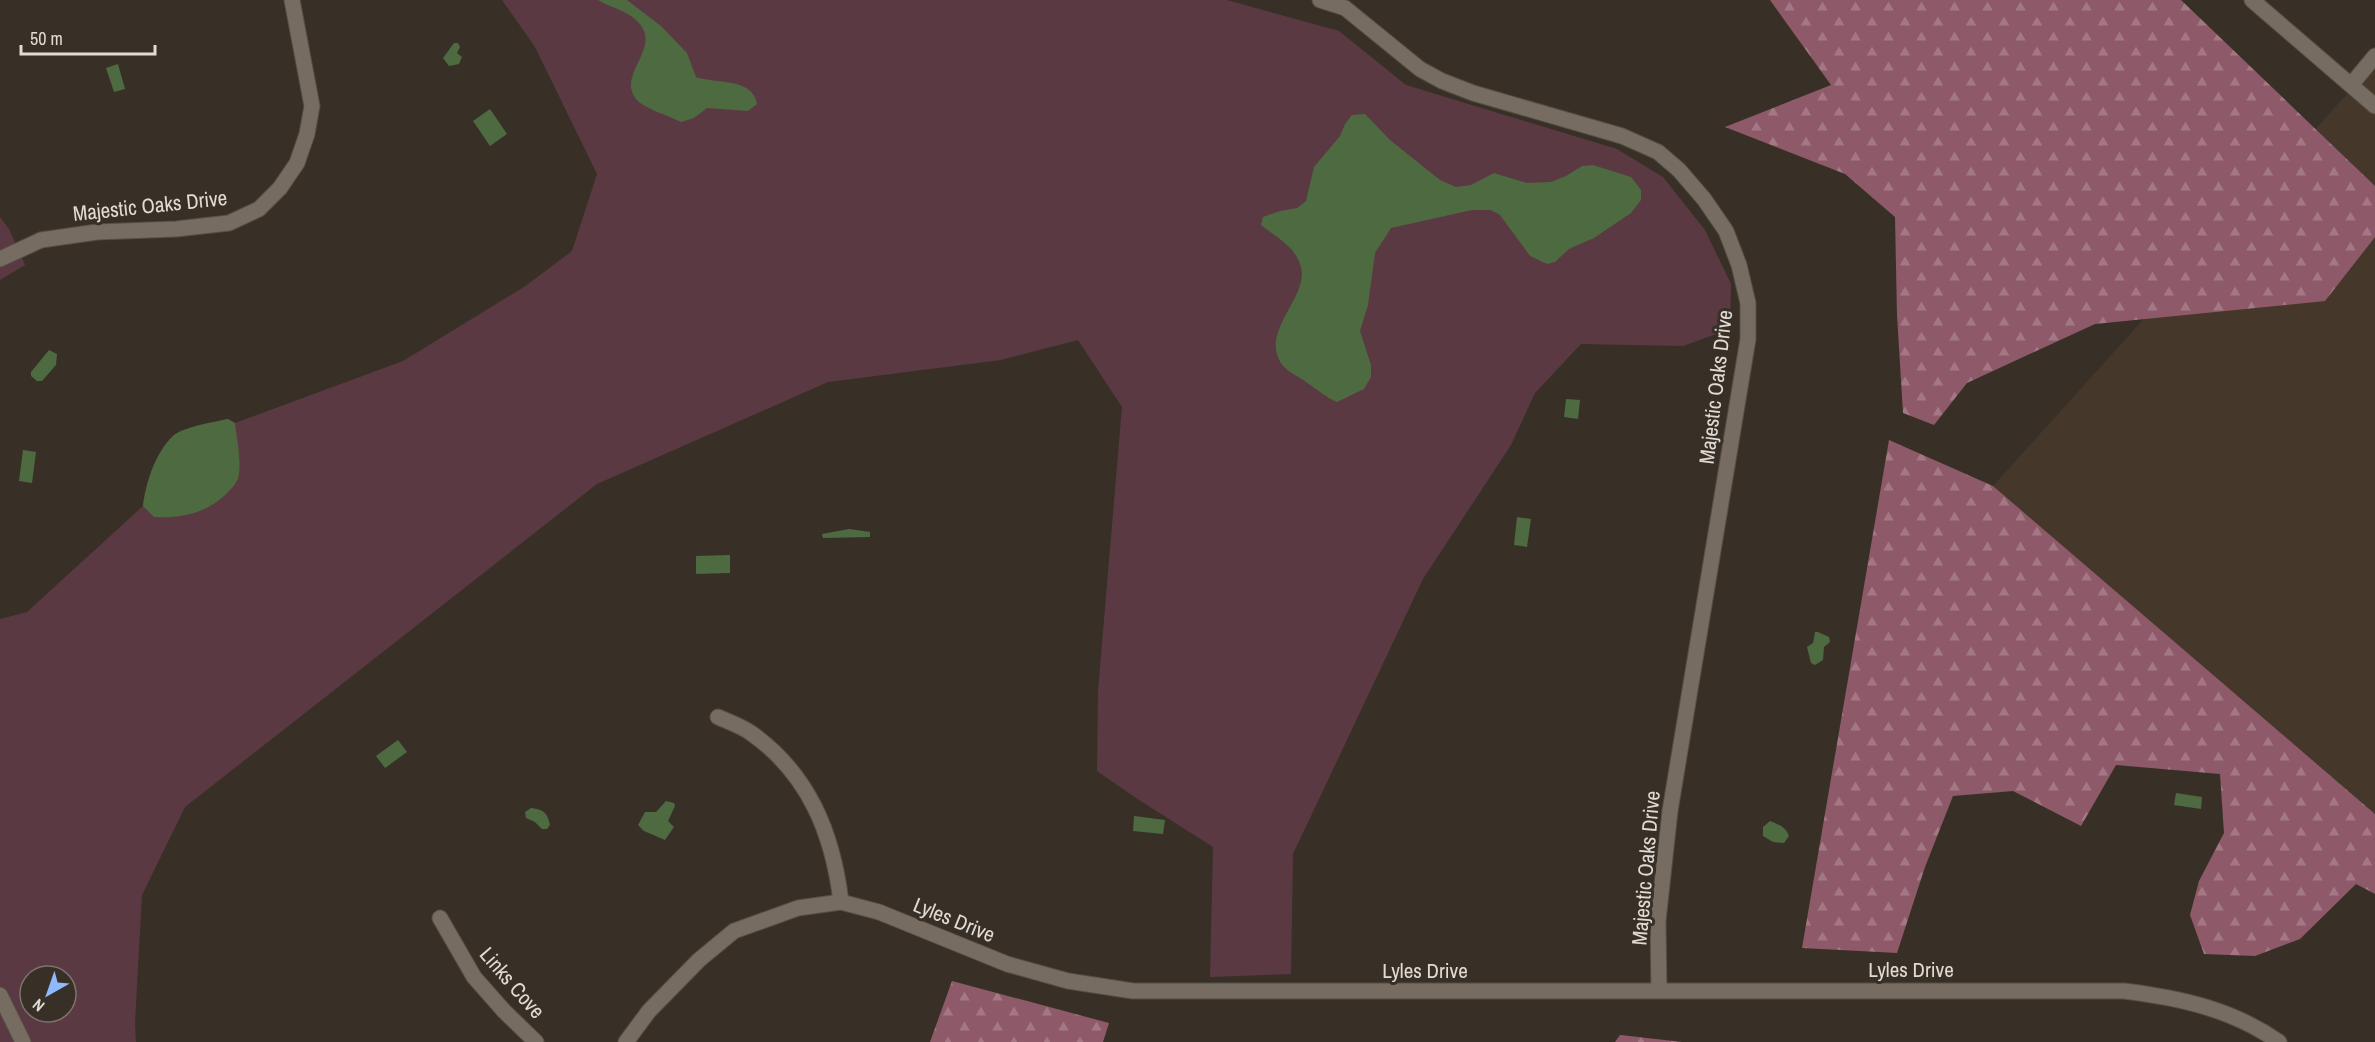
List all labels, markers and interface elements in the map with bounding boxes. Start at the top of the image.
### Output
scale bar [21,18,154,56]
text: 50 m [30,26,63,51]
street label: Majestic Oaks Drive [71,183,229,228]
street label: Majestic Oaks Drive [1692,308,1739,466]
street label: Majestic Oaks Drive [1624,789,1667,946]
street label: Lyles Drive [909,890,999,949]
street label: Links Cove [473,941,552,1025]
street label: Lyles Drive [1868,955,1954,984]
street label: Lyles Drive [1382,956,1468,985]
north arrow [18,964,78,1024]
text: N [28,994,49,1017]

